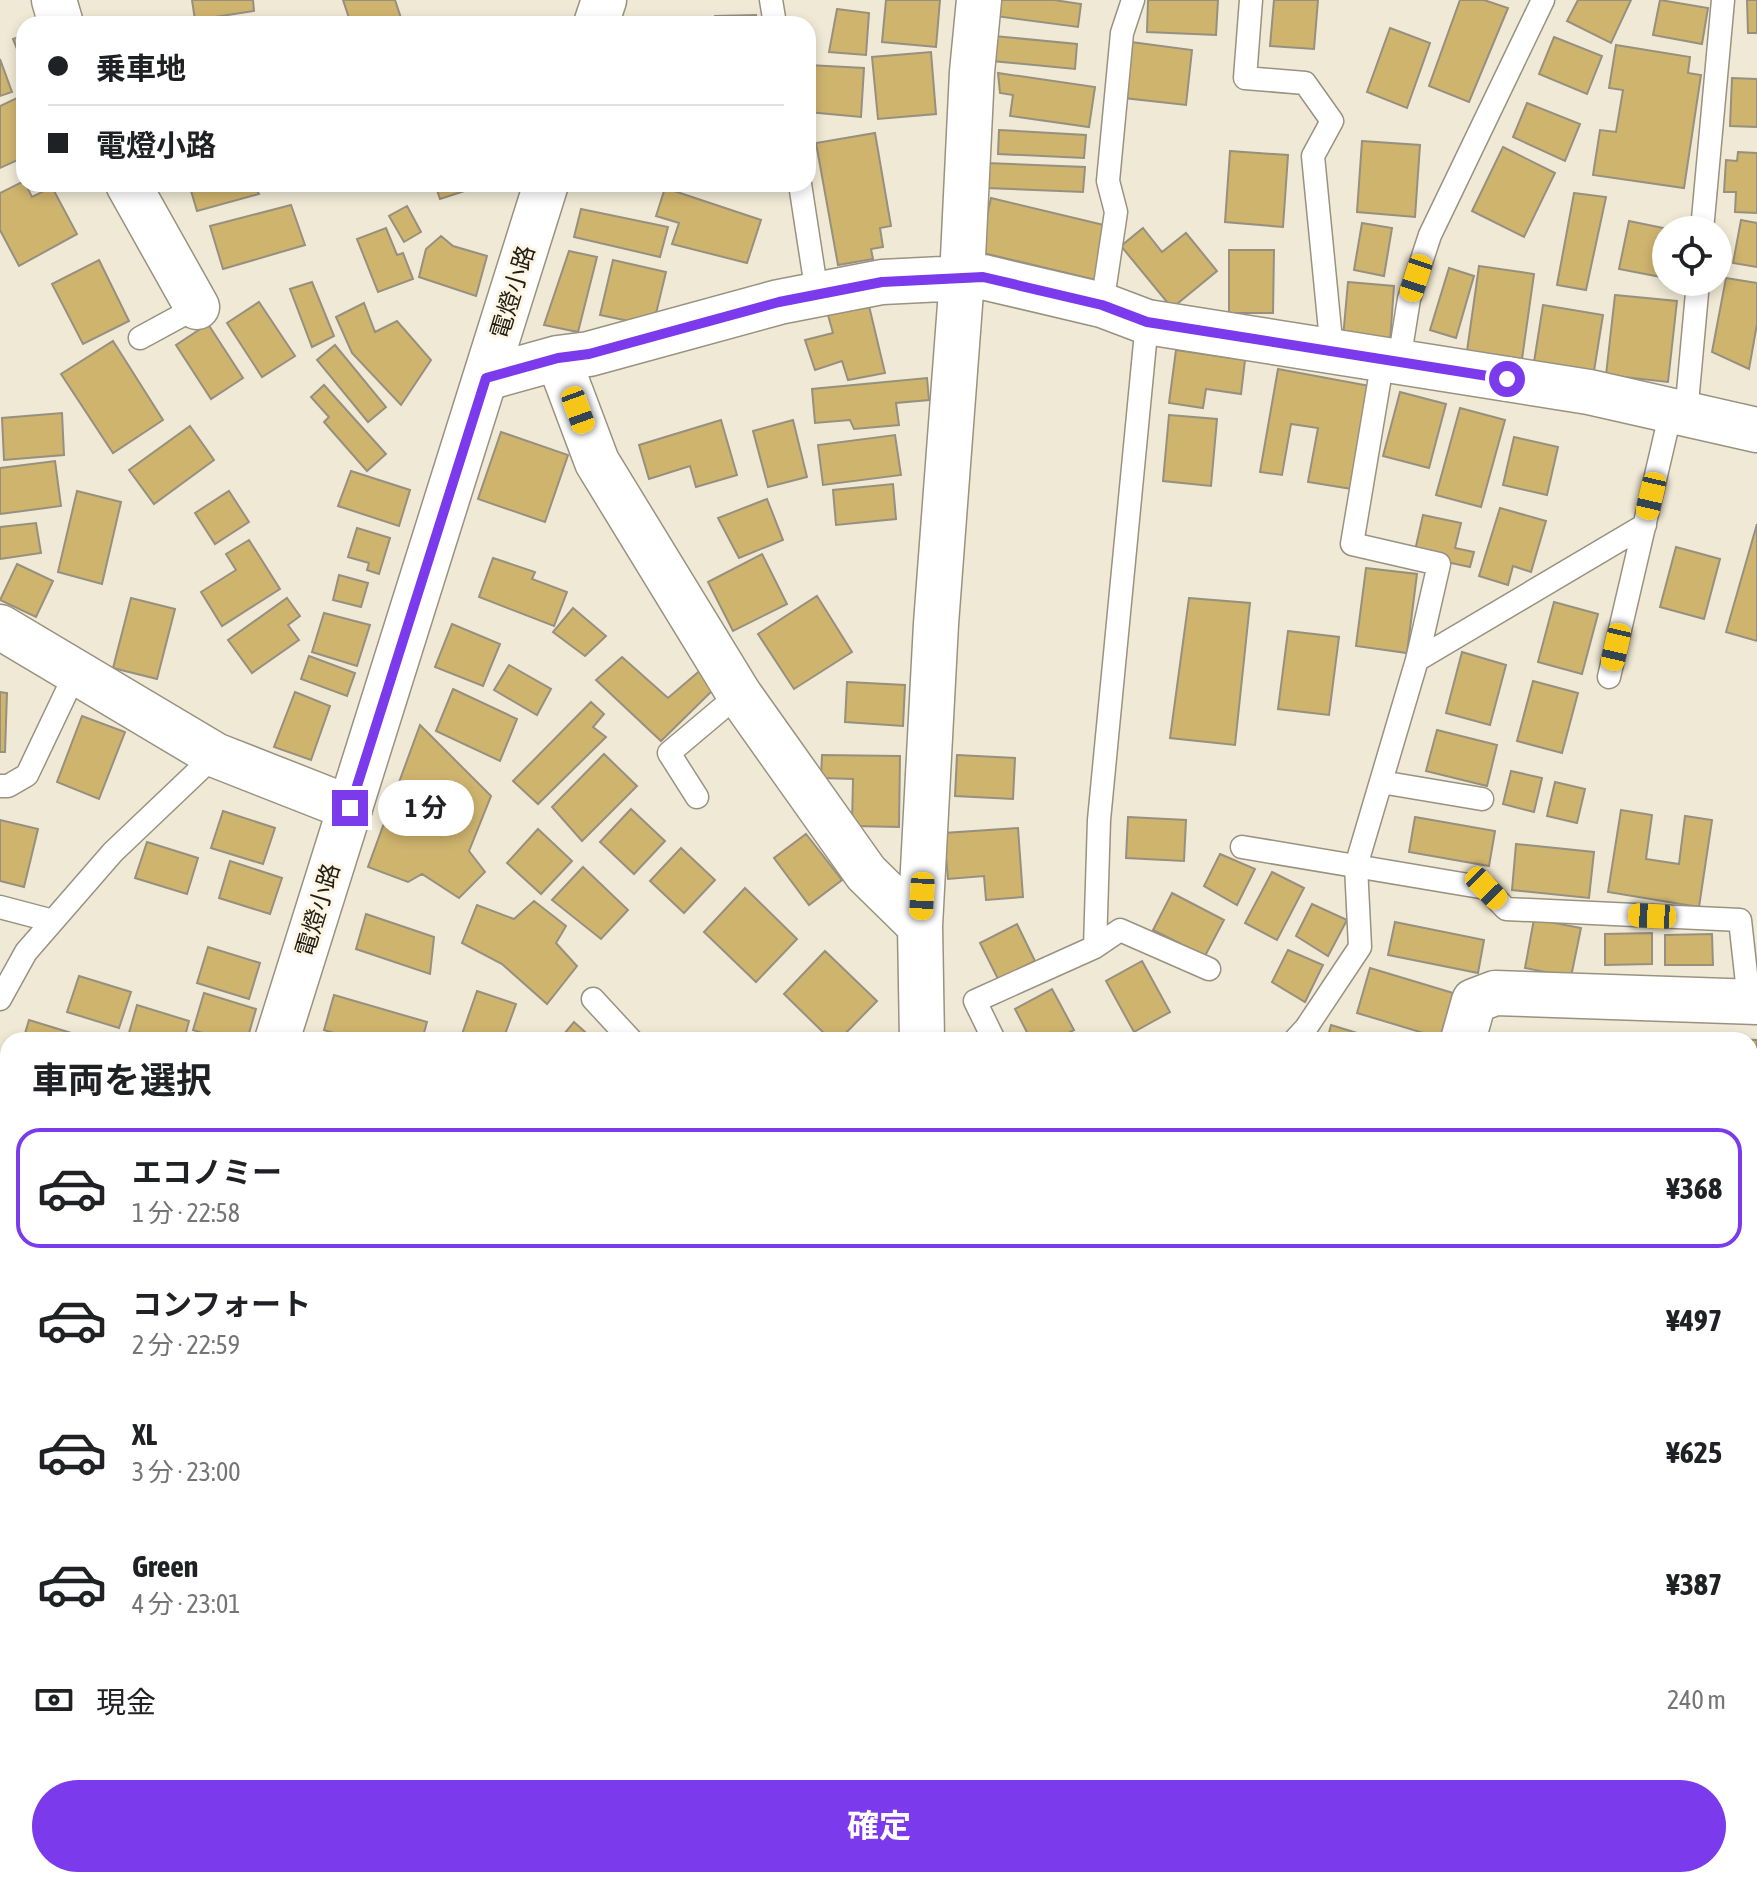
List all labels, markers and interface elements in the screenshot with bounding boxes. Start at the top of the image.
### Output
text: 乗車地 [96,51,186,85]
text: 電燈小路 [96,128,216,162]
map controls [1652,216,1732,296]
button: locate [1652,216,1732,296]
street label: 電燈小路 [486,242,539,342]
car [1397,251,1435,305]
route start [1489,361,1525,397]
car [559,383,597,437]
car [1634,470,1668,522]
car [1599,621,1633,673]
callout: 1 分 [378,780,474,836]
route end [332,790,368,826]
text: 1 分 [405,793,447,823]
street label: 電燈小路 [291,860,344,960]
car [1461,862,1511,914]
car [909,871,935,921]
car [1627,903,1677,929]
text: 車両を選択 [32,1059,212,1101]
icon: car [36,1152,108,1224]
text: エコノミー [132,1155,282,1189]
text: ¥368 [1666,1171,1722,1205]
text: 1 分 · 22:58 [132,1198,240,1228]
icon: car [36,1284,108,1356]
text: コンフォート [132,1287,311,1321]
text: ¥497 [1666,1303,1722,1337]
text: 2 分 · 22:59 [132,1330,240,1360]
icon: car [36,1416,108,1488]
text: XL [132,1417,157,1451]
text: ¥625 [1666,1435,1722,1469]
text: 3 分 · 23:00 [132,1457,241,1487]
icon: car [36,1548,108,1620]
text: Green [132,1549,198,1583]
text: ¥387 [1666,1567,1722,1601]
text: 4 分 · 23:01 [132,1589,241,1619]
icon: cash [32,1678,76,1722]
text: 現金 [96,1685,156,1719]
text: 240 m [1667,1685,1726,1715]
button: 確定 [32,1780,1726,1872]

